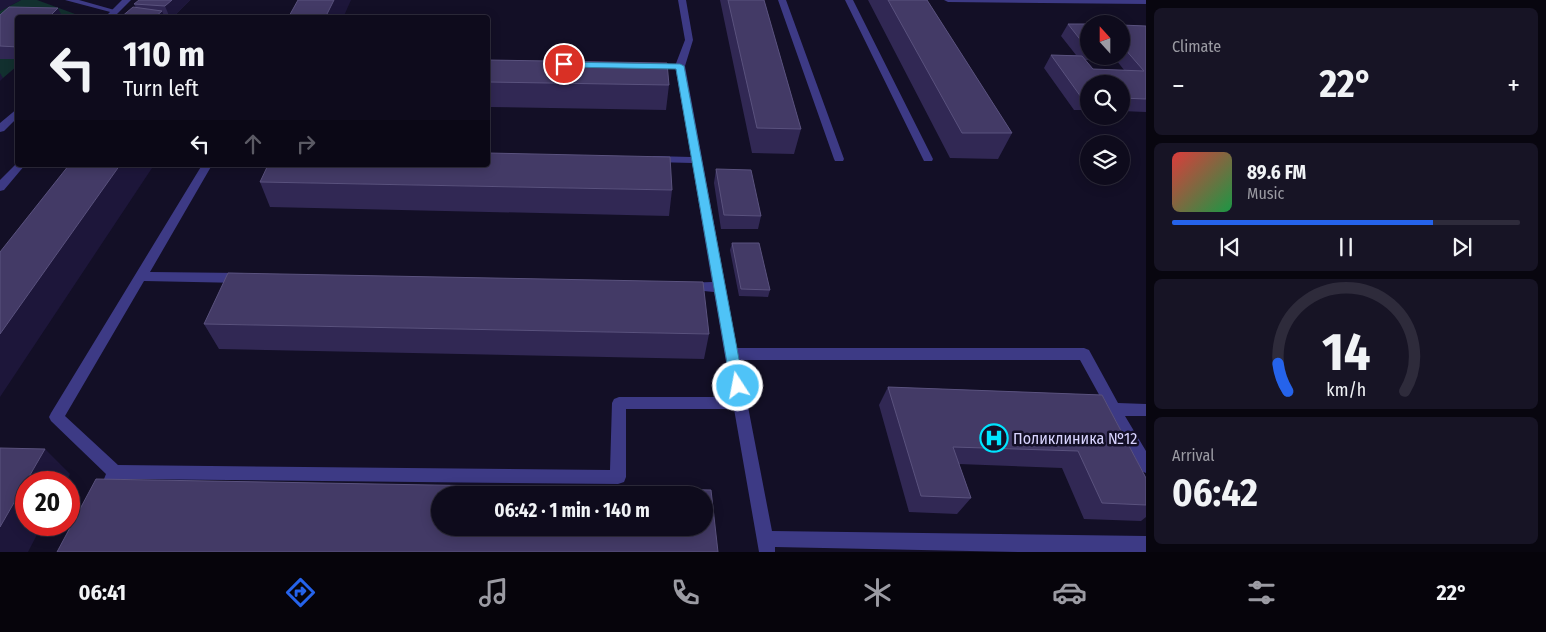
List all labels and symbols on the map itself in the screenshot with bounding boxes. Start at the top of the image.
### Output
north arrow [1080,15,1130,65]
pin [543,43,585,85]
position arrow [711,359,763,411]
hospital icon: Поликлиника №12 [979,423,1009,453]
place label: Поликлиника №12 [1013,429,1137,448]
speed limit sign: 20 [15,471,80,536]

